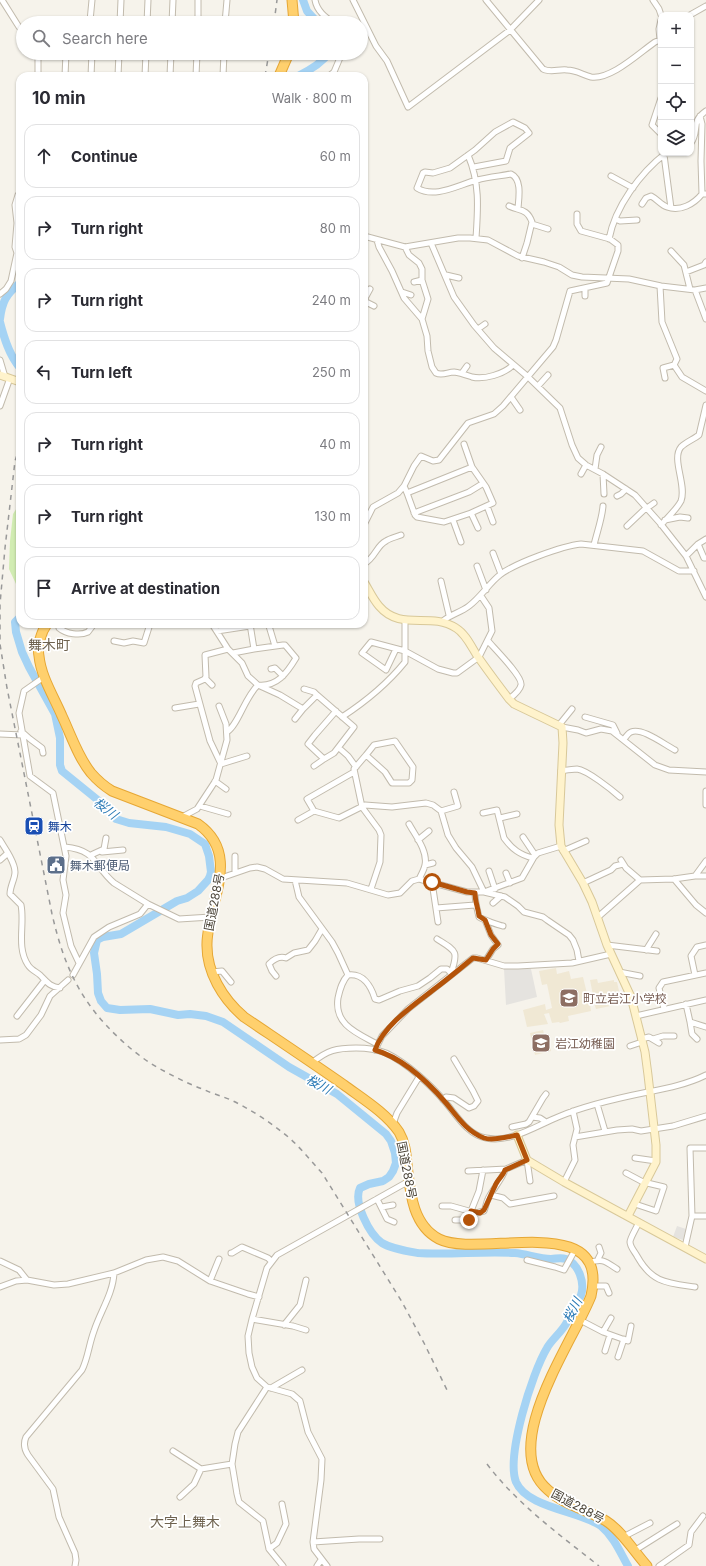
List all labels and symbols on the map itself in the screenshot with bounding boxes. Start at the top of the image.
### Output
district label: 舞木町 [28,636,70,653]
water label: 桜川 [91,794,123,824]
station icon: 舞木 [23,815,45,837]
place label: 舞木 [48,819,72,834]
public building icon: 舞木郵便局 [45,854,67,876]
place label: 舞木郵便局 [70,858,130,873]
street label: 国道288号 [201,872,227,932]
route start [423,873,441,891]
school or university icon: 町立岩江小学校 [558,987,580,1009]
place label: 町立岩江小学校 [583,991,667,1006]
school or university icon: 岩江幼稚園 [530,1032,552,1054]
place label: 岩江幼稚園 [555,1036,615,1051]
water label: 桜川 [304,1071,336,1098]
street label: 国道288号 [394,1140,420,1200]
route end [460,1211,478,1229]
water label: 桜川 [559,1293,586,1325]
street label: 国道288号 [549,1486,607,1526]
district label: 大字上舞木 [150,1513,220,1530]

